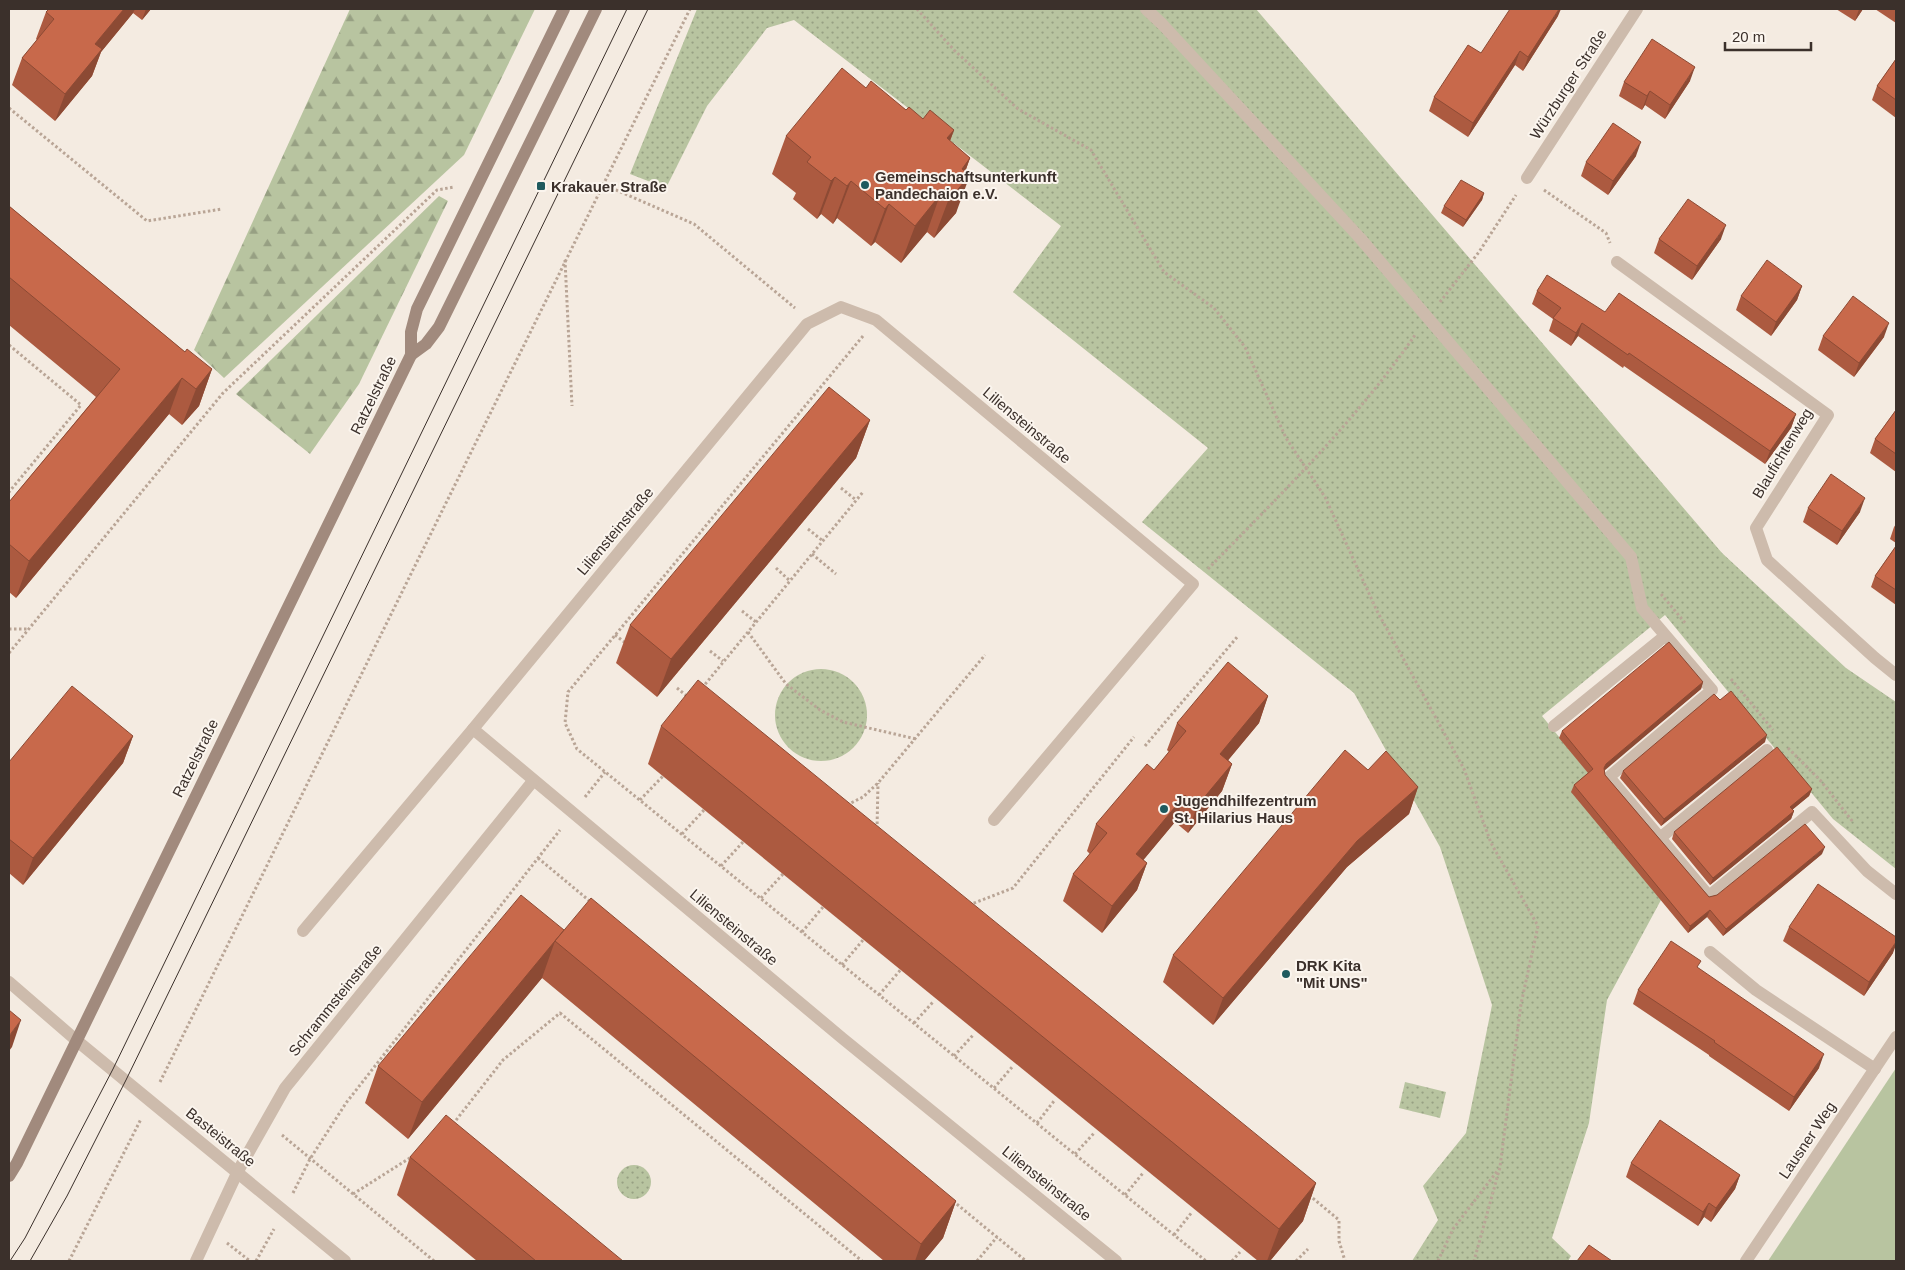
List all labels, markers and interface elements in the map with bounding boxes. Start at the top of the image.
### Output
scale bar [1725,20,1811,52]
street label: Würzburger Straße [1526,26,1610,142]
text: 20 m [1732,28,1765,45]
place label: Gemeinschaftsunterkunft Pandechaion e.V. [875,168,1057,202]
place label: Krakauer Straße [551,178,667,195]
marker: Gemeinschaftsunterkunft Pandechaion e.V. [859,179,871,191]
marker: Krakauer Straße [535,180,547,192]
street label: Ratzelstraße [347,353,399,437]
street label: Liliensteinstraße [980,383,1074,467]
street label: Blaufichtenweg [1749,405,1815,501]
street label: Liliensteinstraße [573,484,657,578]
street label: Ratzelstraße [169,716,221,800]
place label: Jugendhilfezentrum St. Hilarius Haus [1174,792,1317,826]
marker: Jugendhilfezentrum St. Hilarius Haus [1158,803,1170,815]
street label: Liliensteinstraße [687,885,781,969]
street label: Schrammsteinstraße [285,941,385,1059]
place label: DRK Kita "Mit UNS" [1296,957,1368,991]
marker: DRK Kita "Mit UNS" [1280,968,1292,980]
street label: Lausner Weg [1775,1098,1839,1182]
street label: Basteistraße [183,1104,259,1170]
street label: Liliensteinstraße [999,1142,1095,1224]

